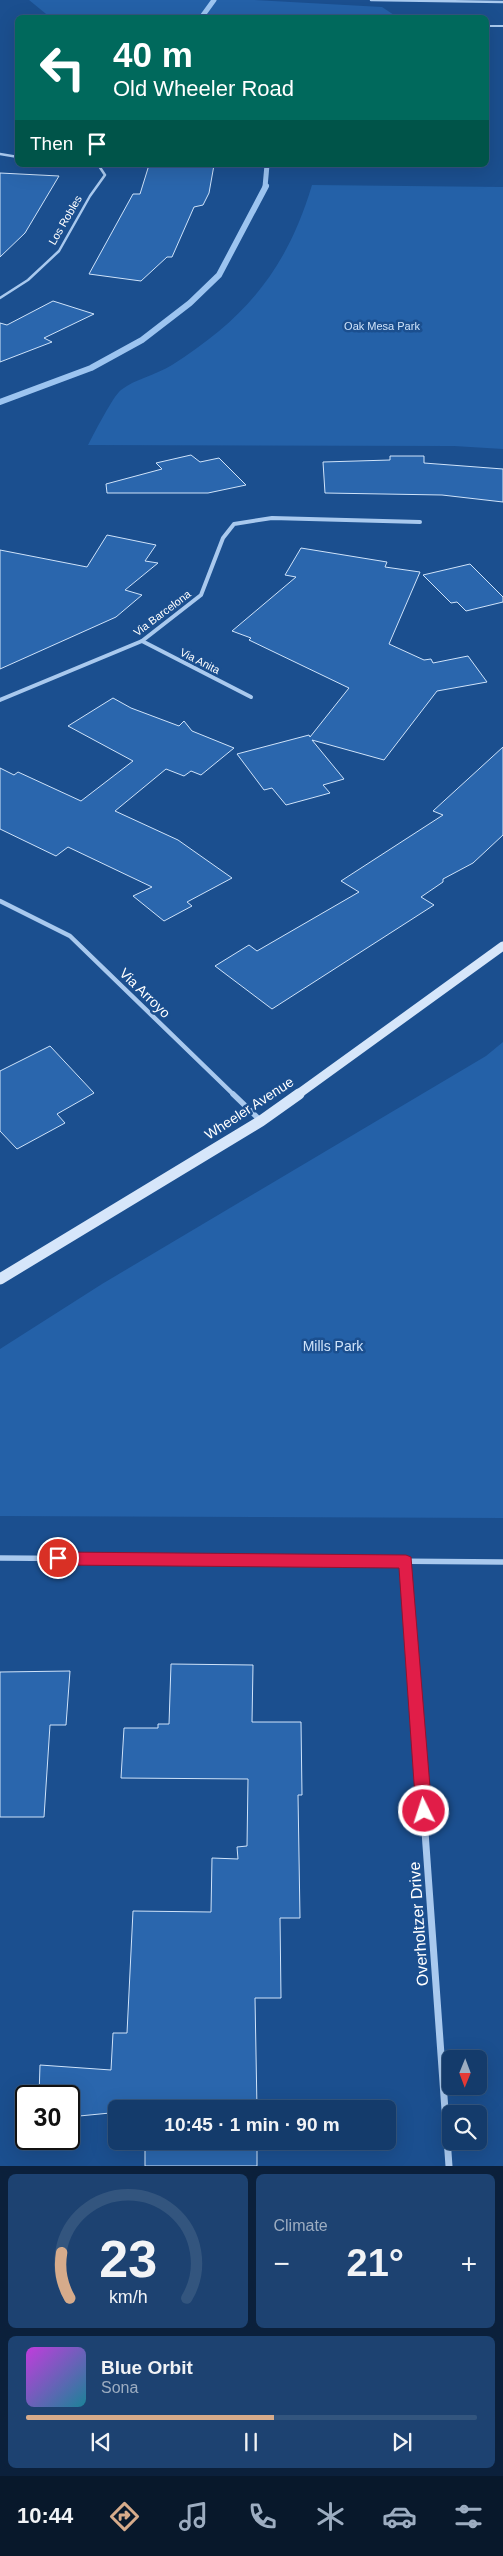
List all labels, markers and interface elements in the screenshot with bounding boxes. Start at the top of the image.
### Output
icon: left [30,35,95,100]
text: 40 m [113,35,193,74]
text: Old Wheeler Road [113,76,294,101]
icon: arrive [83,130,111,158]
text: Then [30,133,73,154]
street label: Los Robles [46,193,84,247]
park label: Oak Mesa Park [344,320,420,332]
street label: Via Barcelona [131,587,194,638]
street label: Via Anita [178,646,223,677]
street label: Via Arroyo [116,965,174,1021]
street label: Wheeler Avenue [202,1073,297,1143]
park label: Mills Park [303,1338,364,1354]
pin [37,1537,79,1579]
icon: arrive [44,1544,72,1572]
position arrow [397,1784,449,1836]
street label: Overholtzer Drive [406,1861,431,1987]
north arrow [442,2050,488,2095]
map controls [442,2050,487,2150]
speed limit sign: 30 [15,2085,80,2150]
button: search [442,2105,487,2150]
text: 10:45 · 1 min · 90 m [164,2114,340,2135]
text: Climate [274,2217,328,2234]
text: 23 [99,2230,157,2288]
text: 21° [347,2242,404,2284]
text: − [274,2248,290,2279]
text: + [461,2248,477,2279]
text: km/h [108,2287,147,2307]
text: Blue Orbit [101,2357,193,2378]
text: Sona [101,2379,138,2396]
icon: previous [87,2428,115,2456]
icon: pause [237,2428,265,2456]
icon: next [388,2428,416,2456]
icon: directions [107,2499,142,2534]
icon: music [176,2499,211,2534]
icon: phone [245,2499,280,2534]
icon: climate [313,2499,348,2534]
icon: car [382,2499,417,2534]
icon: filters [451,2499,486,2534]
text: 10:44 [17,2503,73,2528]

